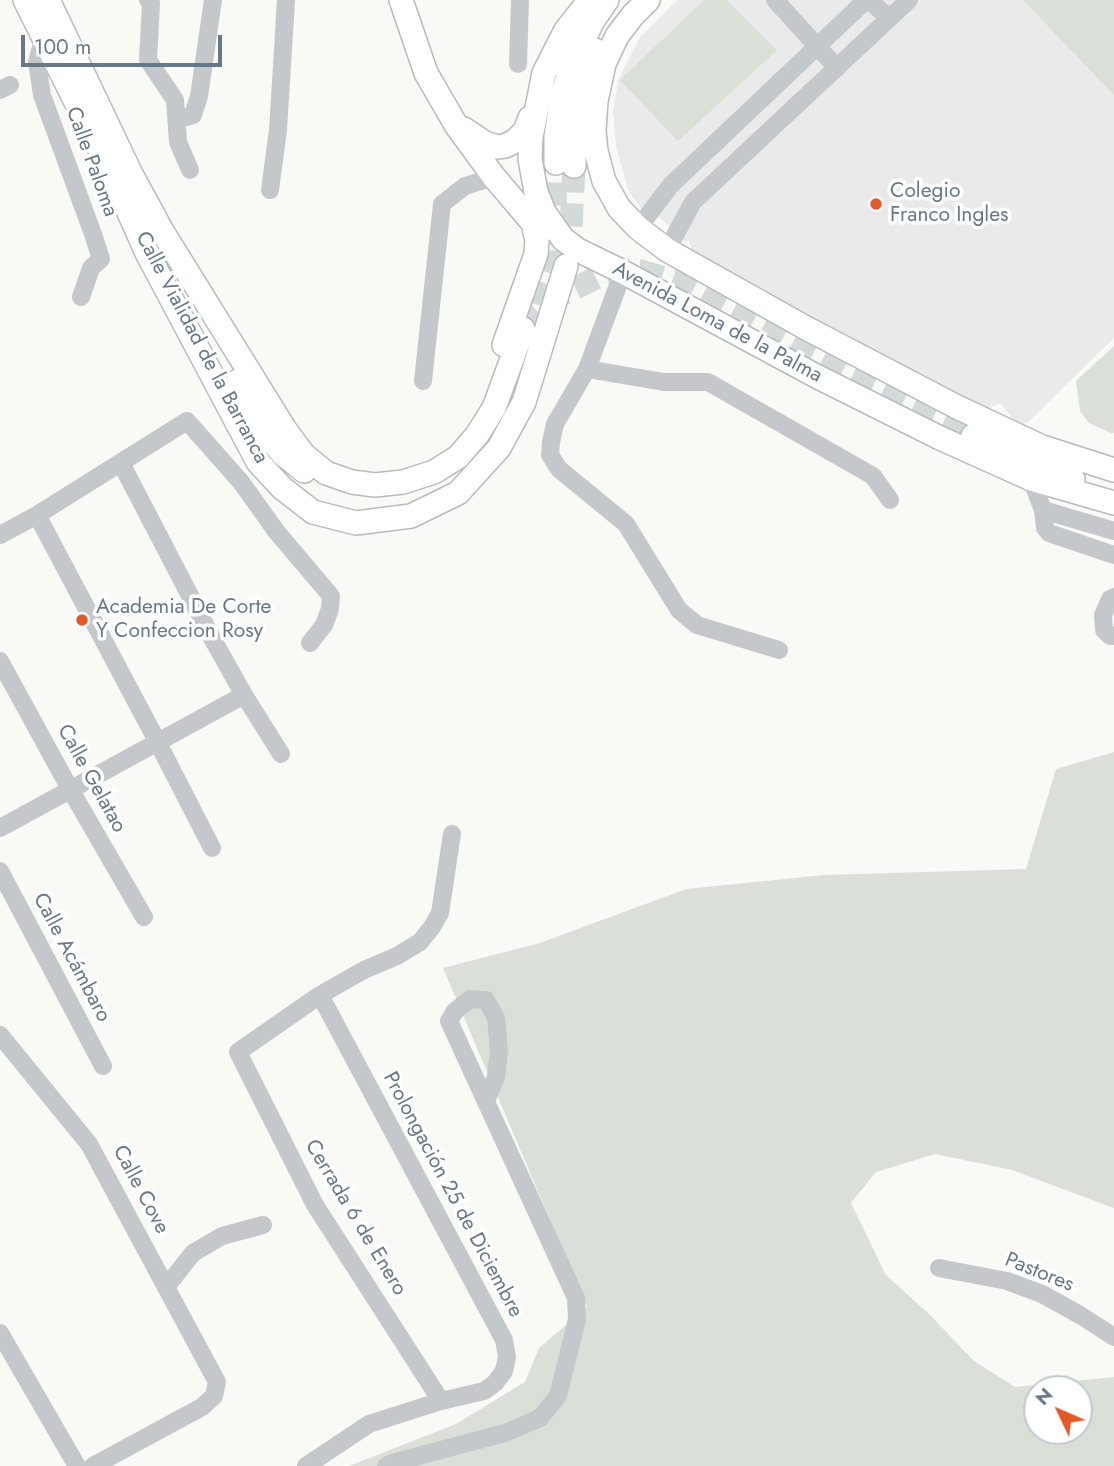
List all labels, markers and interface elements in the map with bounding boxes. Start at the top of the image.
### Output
scale bar [24,21,226,65]
text: 100 m [34,32,91,62]
street label: Calle Paloma [59,104,123,220]
place label: Colegio Franco Ingles [890,179,1008,229]
marker: Colegio Franco Ingles [868,196,884,212]
street label: Calle Vialidad de la Barranca [129,228,273,468]
street label: Avenida Loma de la Palma [608,257,826,389]
place label: Academia De Corte Y Confeccion Rosy [96,595,271,645]
marker: Academia De Corte Y Confeccion Rosy [74,612,90,628]
street label: Calle Gelatao [51,720,131,838]
street label: Calle Acámbaro [27,889,115,1027]
street label: Prolongación 25 de Diciembre [376,1068,528,1322]
street label: Cerrada 6 de Enero [299,1136,411,1300]
street label: Calle Cove [106,1141,174,1239]
street label: Pastores [1001,1248,1077,1298]
north arrow [1023,1375,1093,1445]
text: N [1029,1382,1059,1411]

